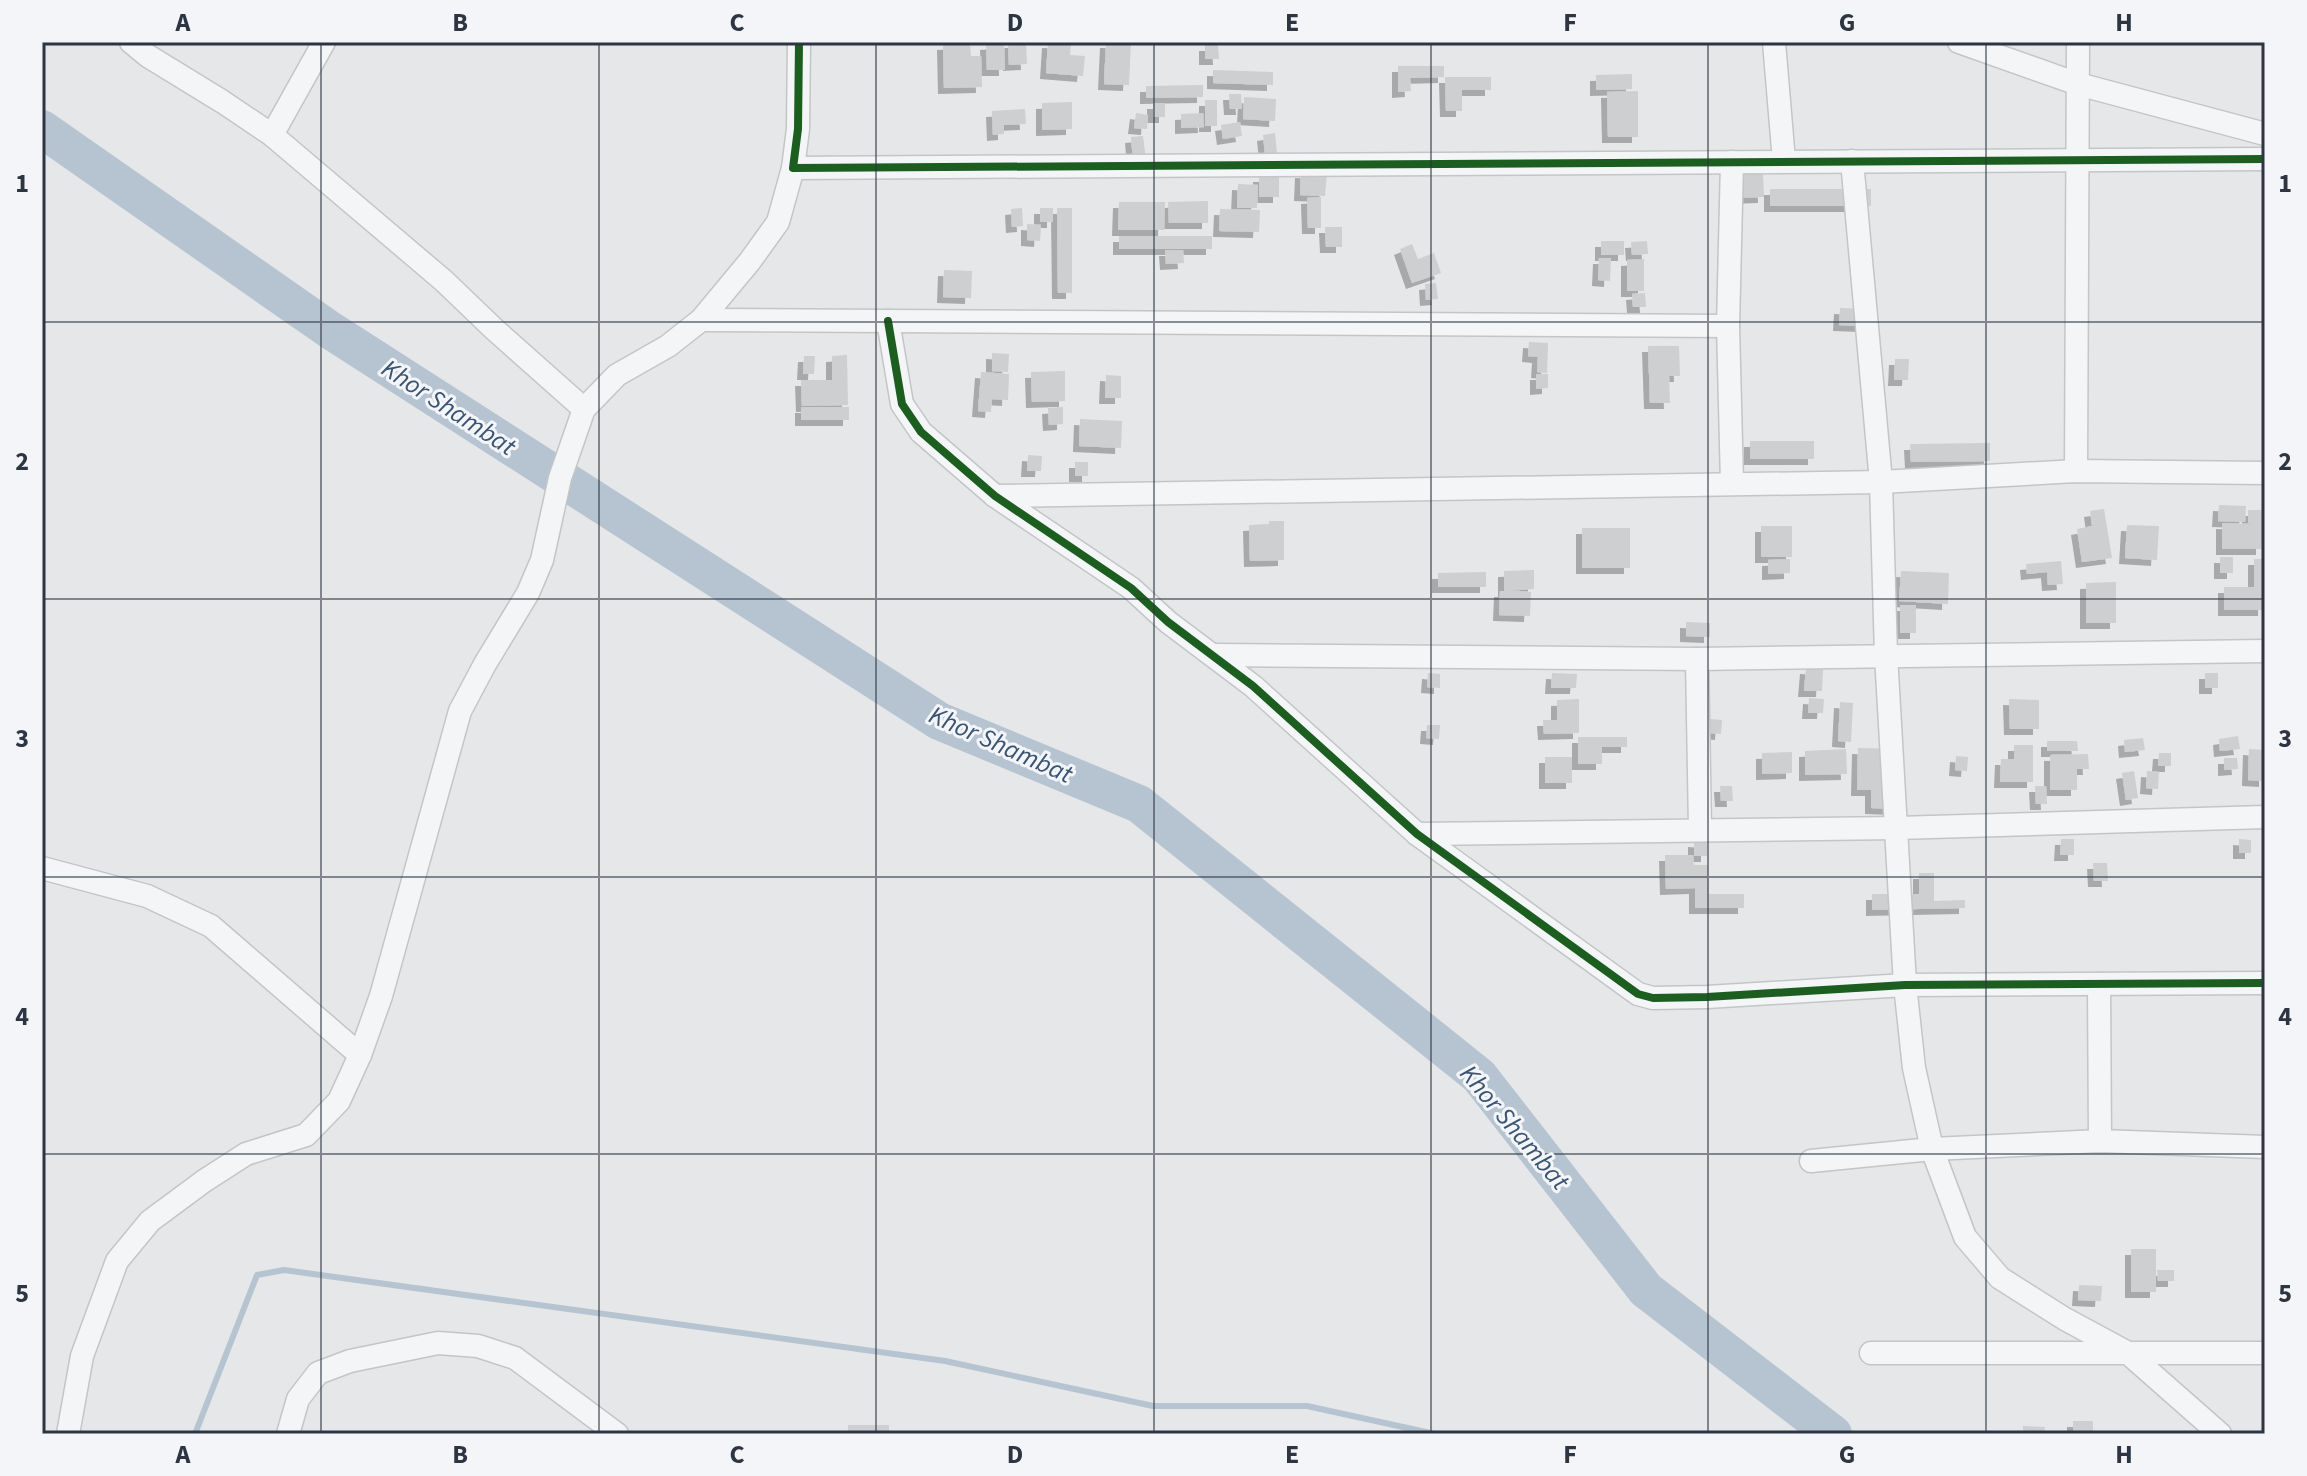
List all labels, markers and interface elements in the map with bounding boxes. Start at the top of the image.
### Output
text: A [175,4,192,41]
text: B [452,4,468,41]
text: C [729,4,745,41]
text: D [1007,4,1023,41]
text: E [1285,4,1299,41]
text: F [1563,4,1577,41]
text: G [1839,4,1855,41]
text: H [2115,4,2133,41]
text: 1 [15,165,29,202]
text: 1 [2278,165,2292,202]
water label: Khor Shambat [374,350,524,465]
text: 2 [15,443,29,480]
text: 2 [2278,443,2292,480]
water label: Khor Shambat [923,696,1079,793]
text: 3 [15,720,29,757]
text: 3 [2278,720,2292,757]
text: 4 [15,998,29,1035]
text: 4 [2278,998,2292,1035]
water label: Khor Shambat [1451,1057,1578,1198]
text: 5 [15,1275,29,1312]
text: 5 [2278,1275,2292,1312]
text: A [175,1436,192,1473]
text: B [452,1436,468,1473]
text: C [729,1436,745,1473]
text: D [1007,1436,1023,1473]
text: E [1285,1436,1299,1473]
text: F [1563,1436,1577,1473]
text: G [1839,1436,1855,1473]
text: H [2115,1436,2133,1473]

